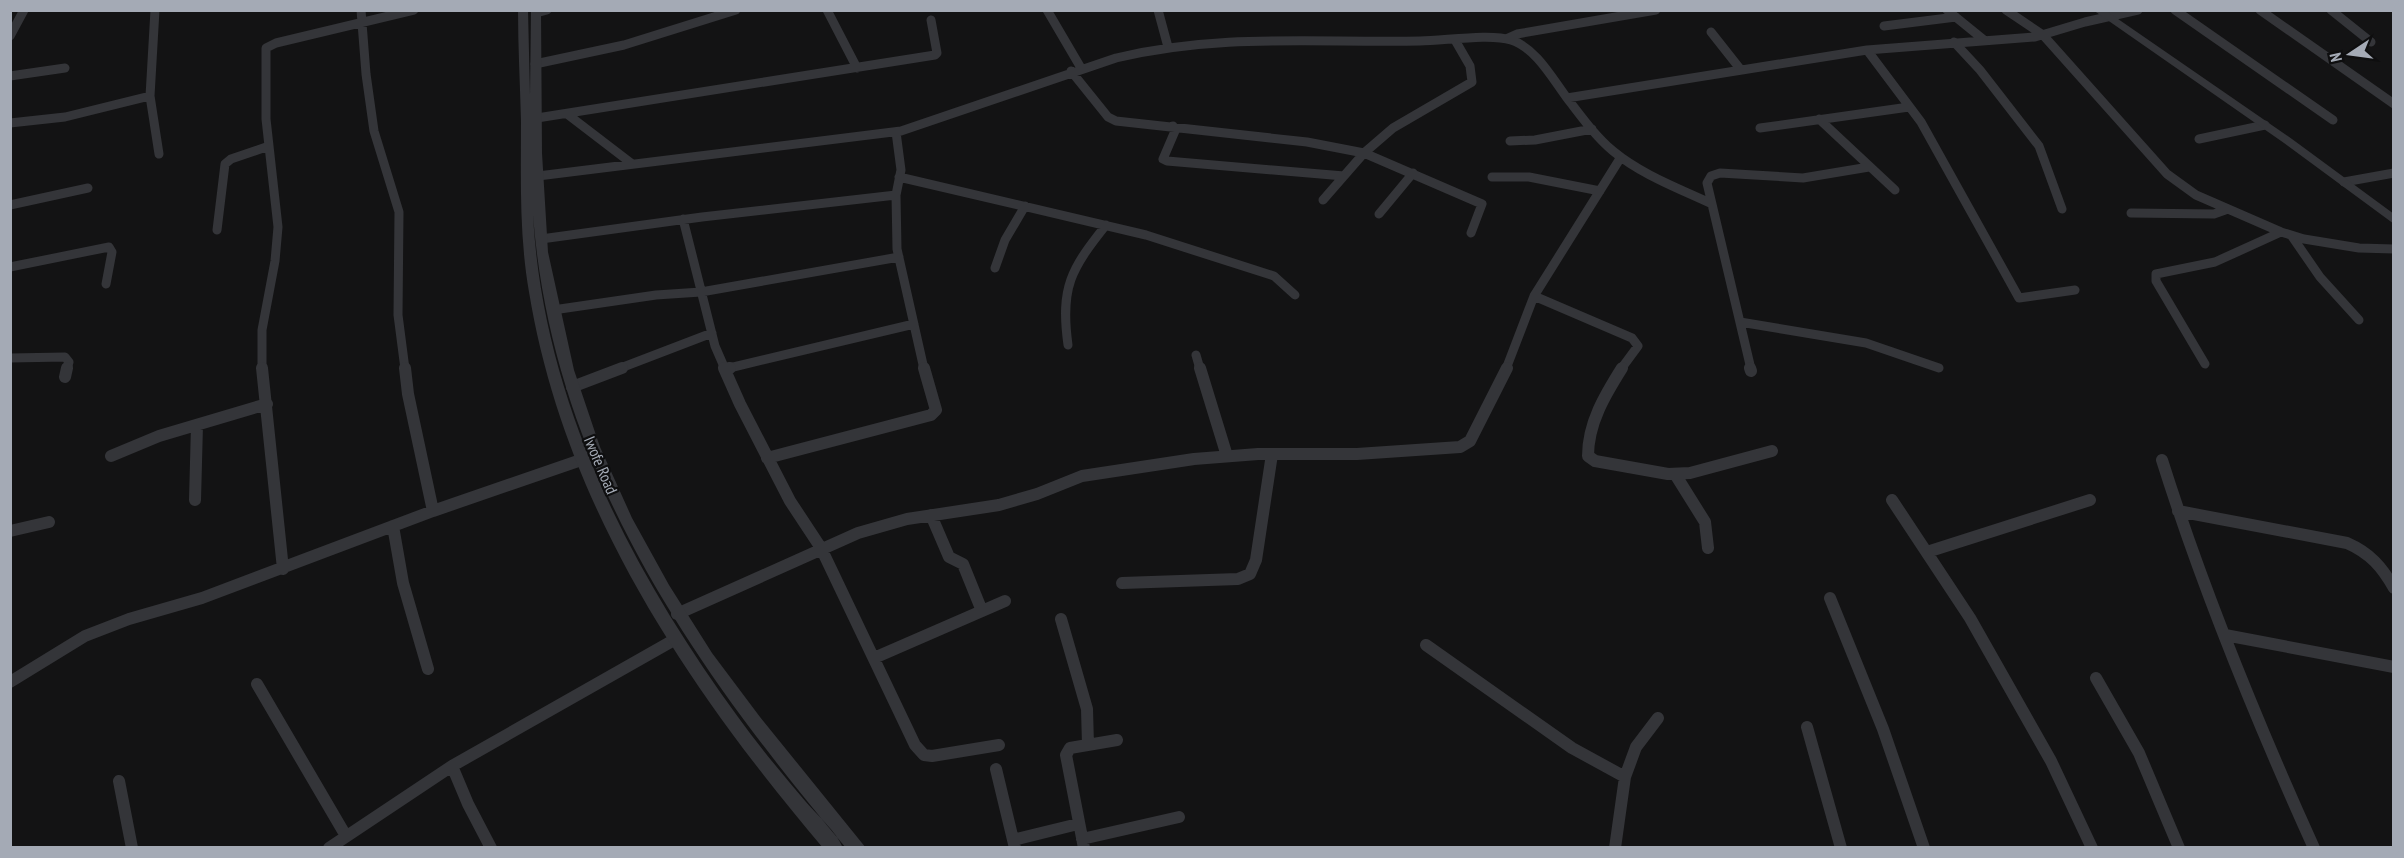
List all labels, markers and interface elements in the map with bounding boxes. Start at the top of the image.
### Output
north arrow [2320,24,2380,84]
text: N [2325,51,2346,64]
street label: Iwofe Road [580,433,622,497]

